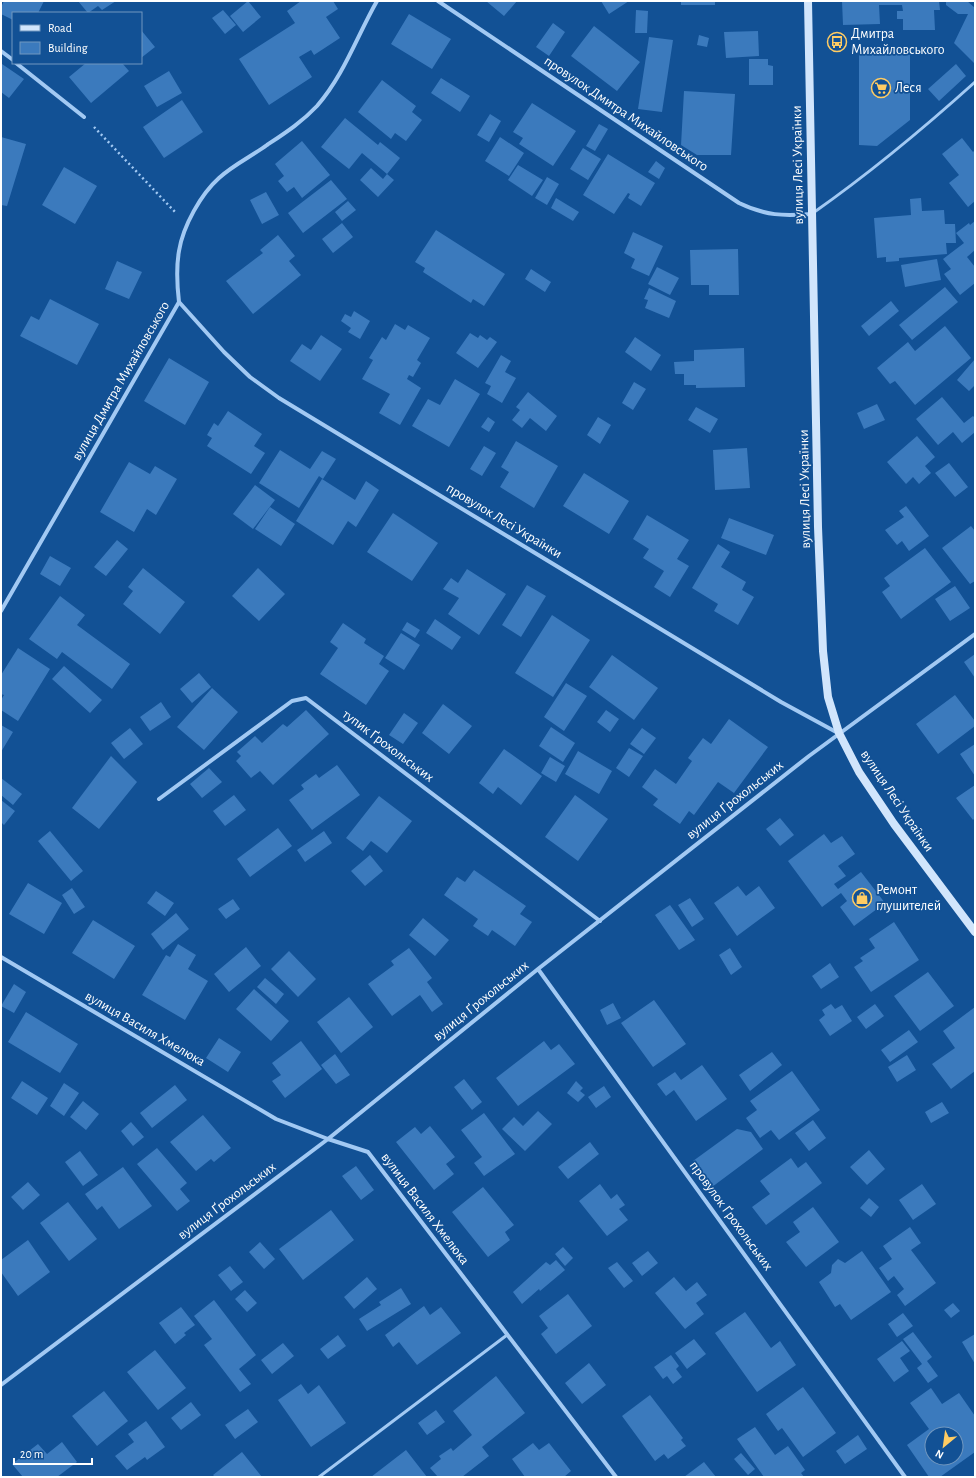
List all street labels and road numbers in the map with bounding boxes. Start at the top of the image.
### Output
street label: провулок Дмитра Михайловського [542,54,711,174]
street label: вулиця Лесі Українки [790,105,806,225]
street label: вулиця Дмитра Михайловського [70,299,172,463]
street label: вулиця Лесі Українки [797,429,813,549]
street label: провулок Лесі Українки [444,481,564,561]
street label: тупик Ґрохольських [339,706,436,785]
street label: вулиця Лесі Українки [858,748,936,854]
street label: вулиця Ґрохольських [684,758,786,842]
street label: вулиця Ґрохольських [431,958,531,1044]
street label: вулиця Василя Хмелюка [83,989,208,1069]
street label: вулиця Василя Хмелюка [378,1150,472,1268]
street label: провулок Ґрохольських [687,1159,775,1273]
street label: вулиця Ґрохольських [175,1160,279,1242]

